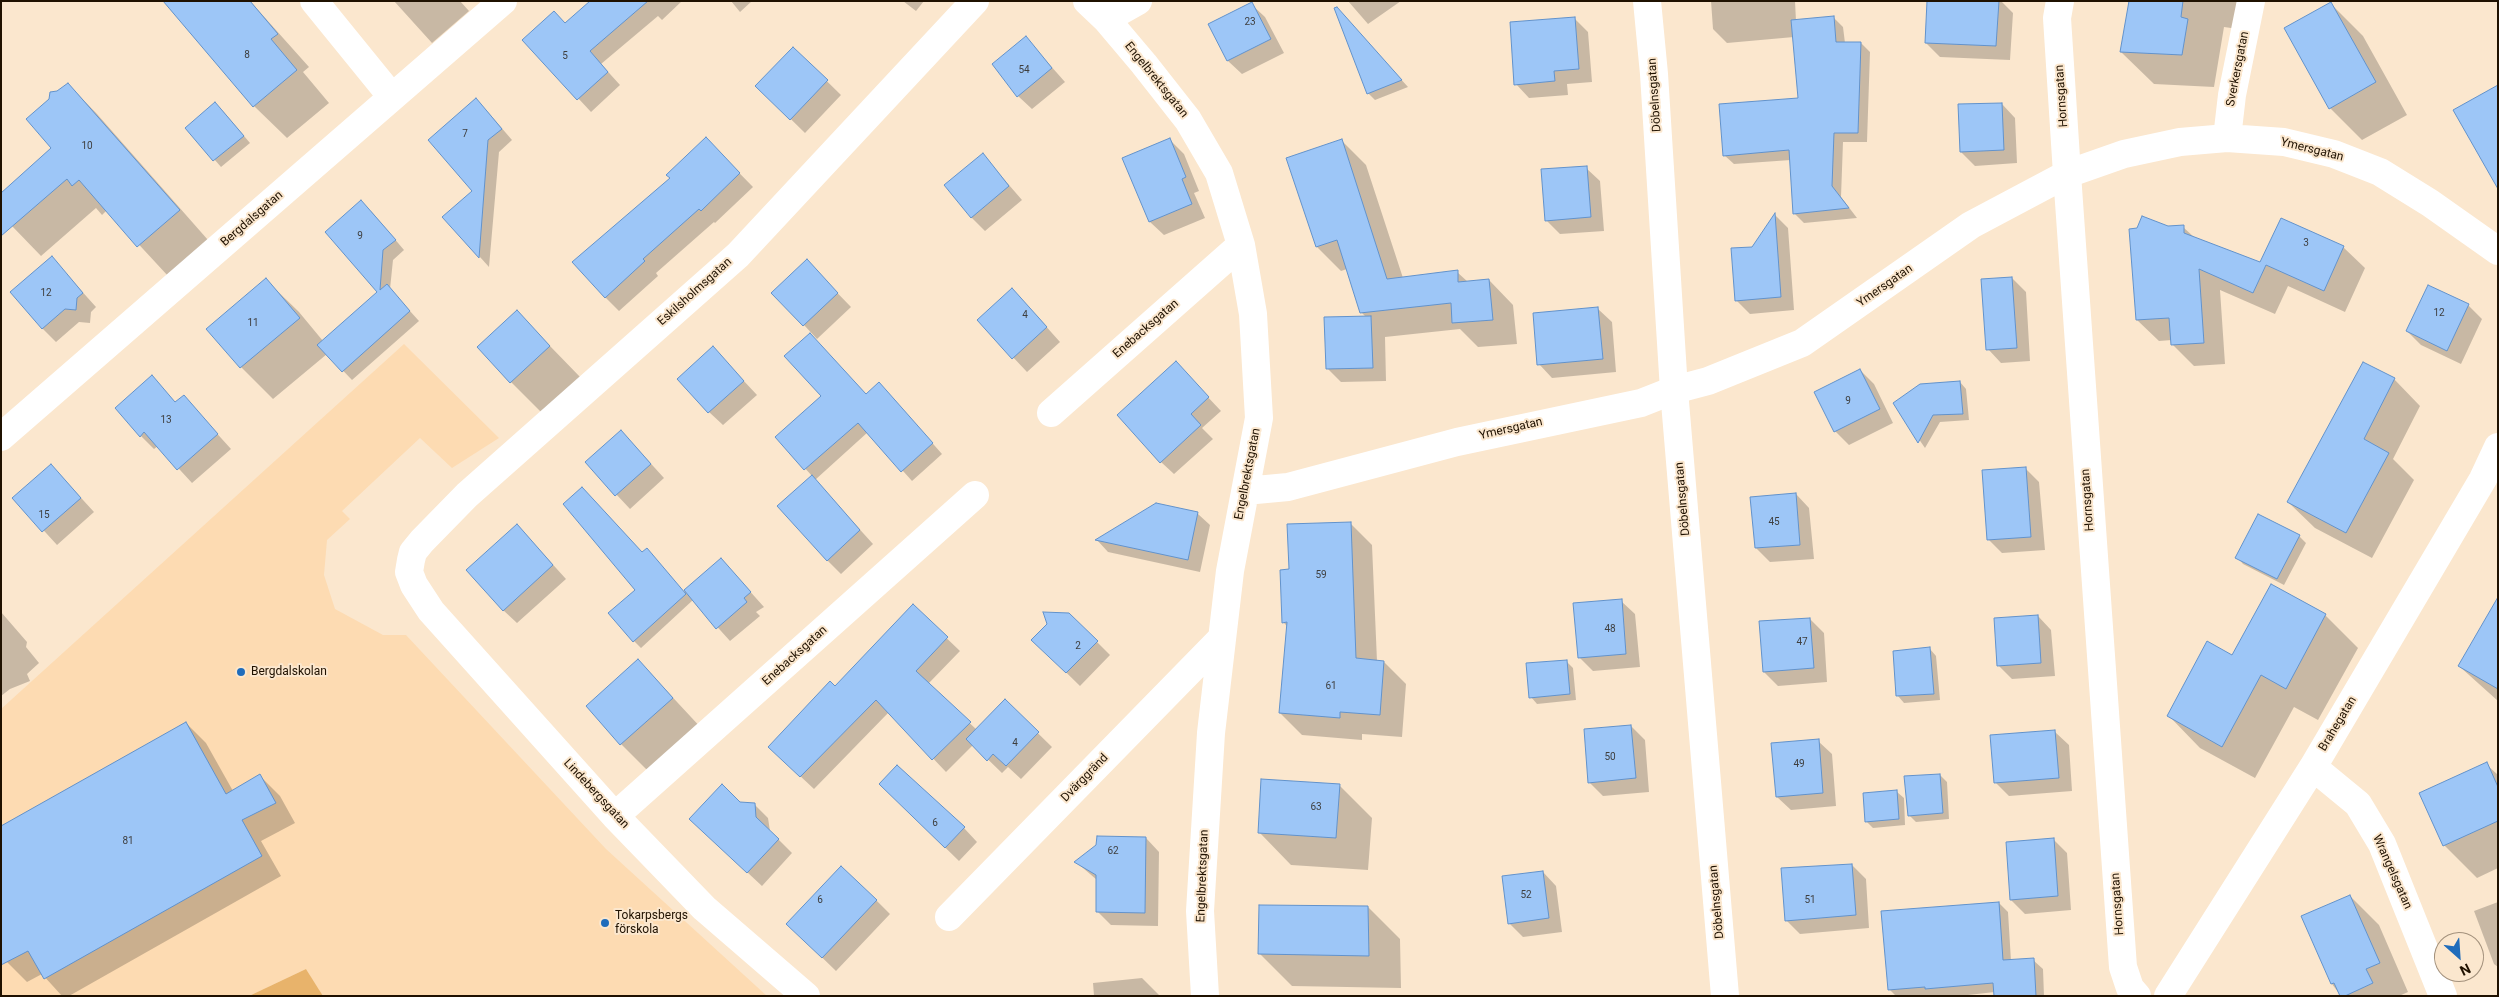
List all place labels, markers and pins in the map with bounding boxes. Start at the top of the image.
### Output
place label: Bergdalskolan [251,665,327,679]
marker: Bergdalskolan [235,666,247,678]
place label: Tokarpsbergs förskola [615,909,688,937]
marker: Tokarpsbergs förskola [599,917,611,929]

